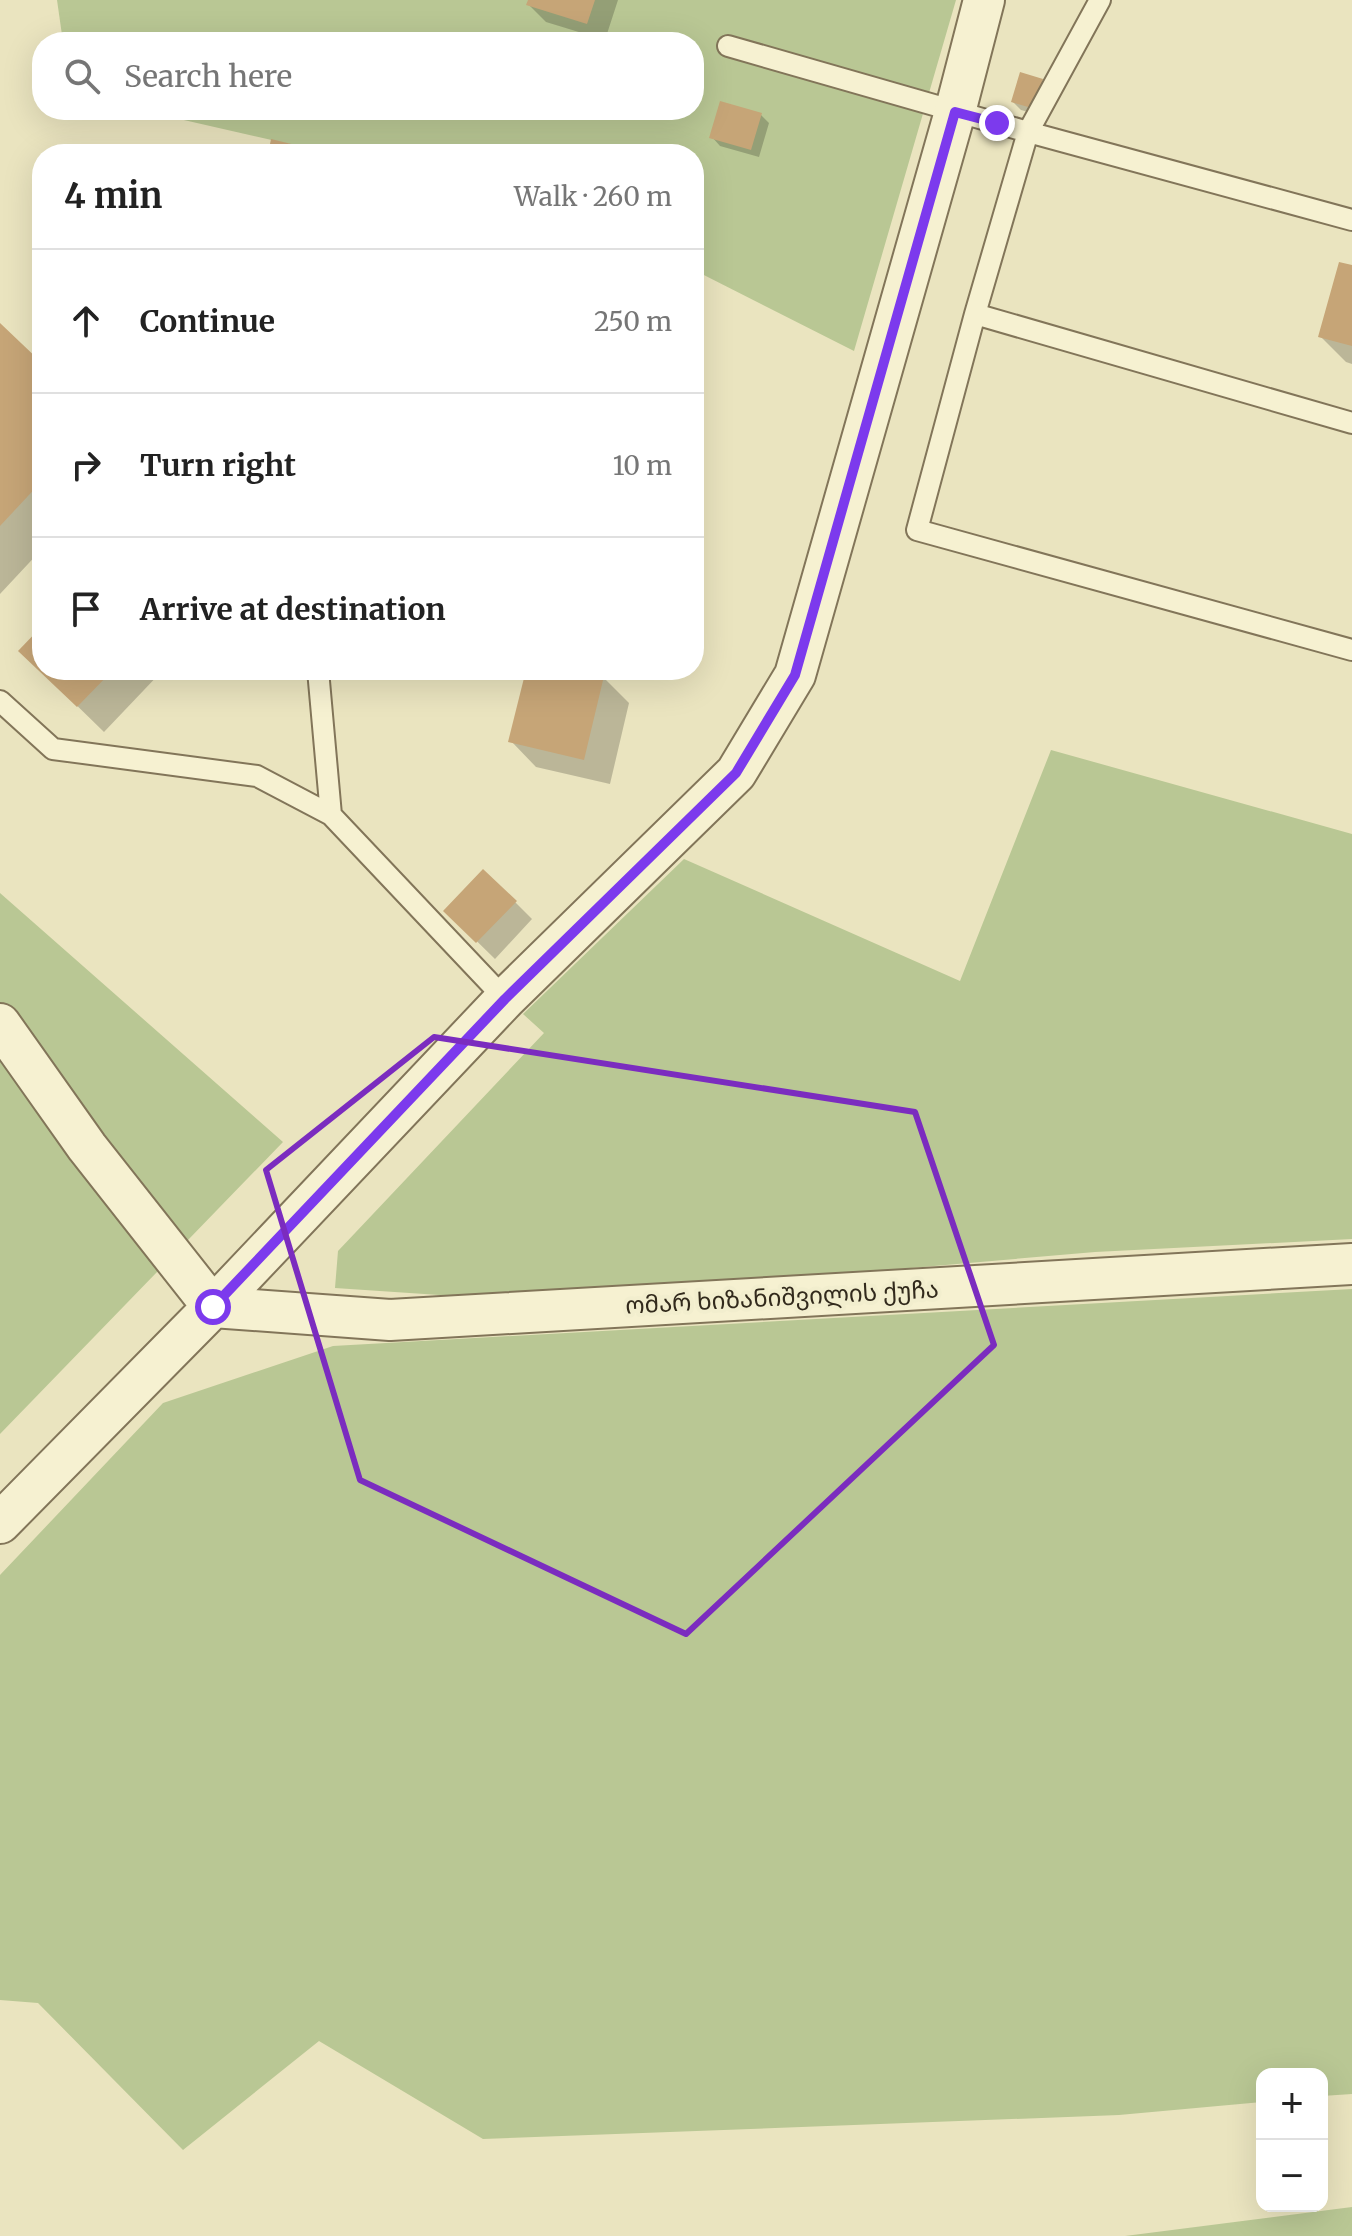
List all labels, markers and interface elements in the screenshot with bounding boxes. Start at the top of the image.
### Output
search box [32,32,704,120]
icon: search [60,54,104,98]
text: Search here [124,57,292,95]
route end [979,105,1015,141]
text: 4 min [64,175,162,217]
text: Walk · 260 m [514,180,672,213]
icon: ahead [64,299,108,343]
text: Continue [140,302,275,340]
text: 250 m [594,305,672,338]
icon: right [64,443,108,487]
text: Turn right [140,446,296,484]
text: 10 m [613,449,672,482]
icon: arrive [64,587,108,631]
text: Arrive at destination [140,590,446,628]
street label: ომარ ხიზანიშვილის ქუჩა [624,1273,940,1321]
route start [195,1289,231,1325]
map controls [1256,2068,1328,2212]
button: + [1256,2068,1328,2140]
button: − [1256,2140,1328,2212]

